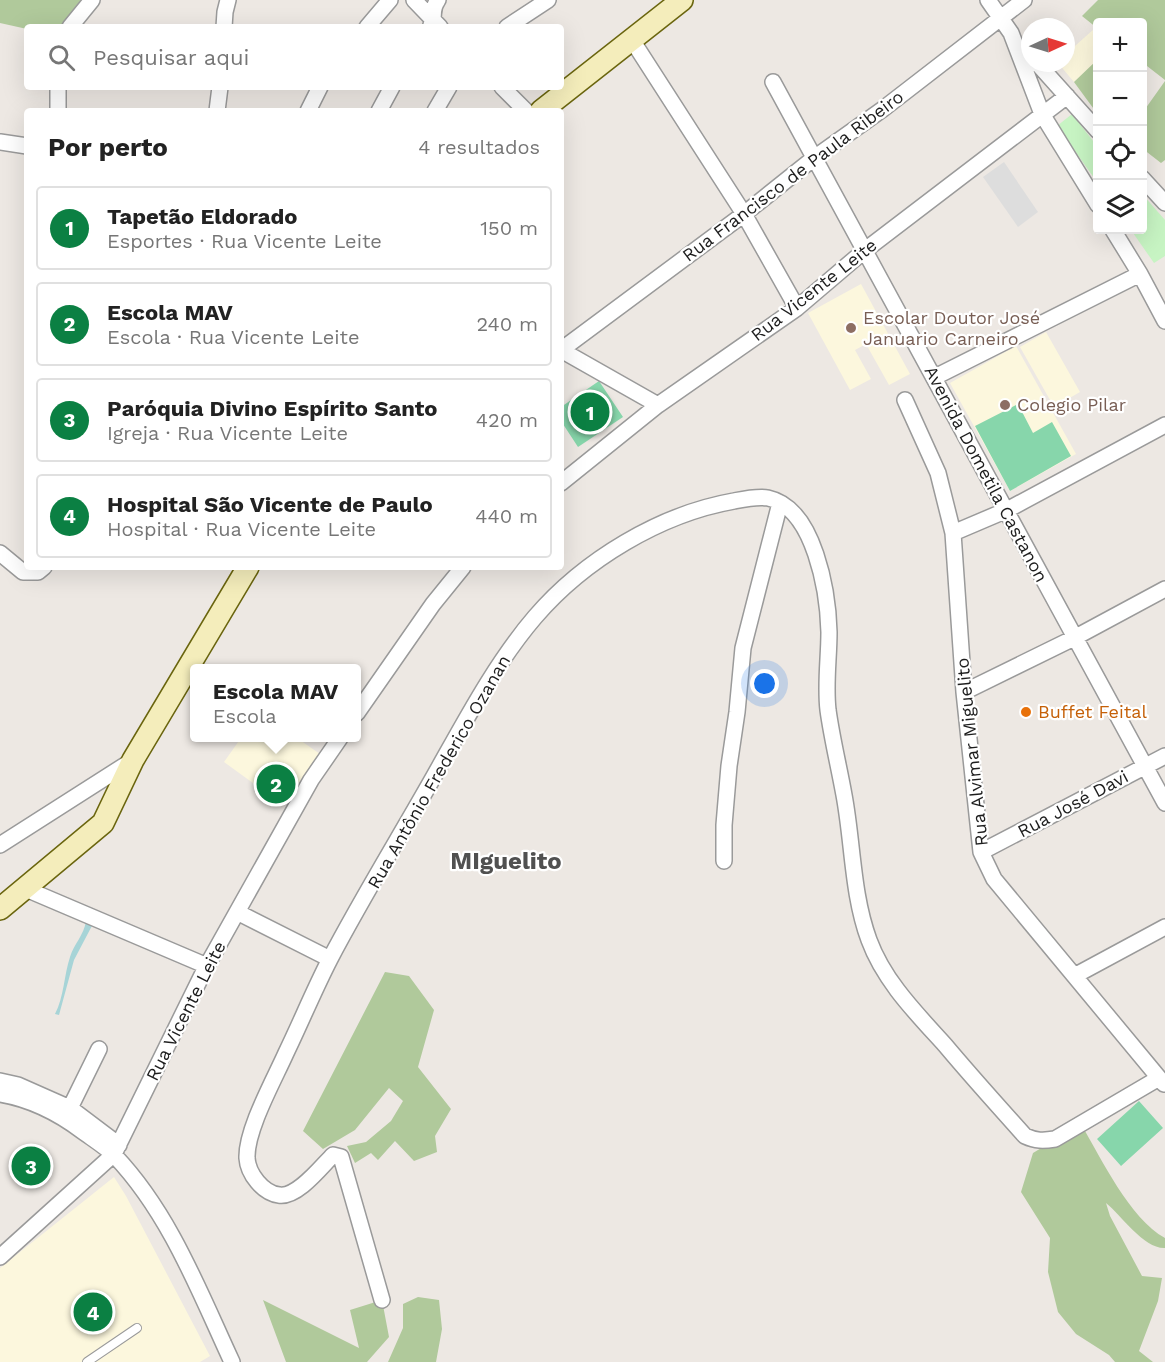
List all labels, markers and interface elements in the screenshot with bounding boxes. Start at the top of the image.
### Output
north arrow [1021,18,1075,72]
map controls [1093,18,1147,234]
button: + [1093,18,1147,72]
search box [24,24,564,90]
icon: search [45,41,78,74]
text: Pesquisar aqui [93,45,249,70]
button: − [1093,72,1147,126]
street label: Rua Francisco de Paula Ribeiro [678,86,907,266]
button: locate [1093,126,1147,180]
text: Por perto [48,132,168,162]
text: 4 resultados [418,135,540,159]
button: layers [1093,180,1147,234]
text: Tapetão Eldorado [107,204,298,229]
text: 1 [65,216,74,240]
text: 150 m [480,216,538,240]
text: Esportes · Rua Vicente Leite [107,229,382,253]
street label: Rua Vicente Leite [747,234,881,345]
text: Escola MAV [107,300,233,325]
place label: Escolar Doutor José Januario Carneiro [863,307,1040,349]
text: 2 [64,312,75,336]
text: 240 m [476,312,538,336]
marker: Escolar Doutor José Januario Carneiro [844,321,858,335]
text: Escola · Rua Vicente Leite [107,325,360,349]
street label: Avenida Dometila Castanon [920,362,1052,585]
pin: 1 [570,390,610,434]
place label: Colegio Pilar [1017,394,1126,415]
text: Paróquia Divino Espírito Santo [107,396,438,421]
marker: Colegio Pilar [998,398,1012,412]
text: 3 [64,408,75,432]
text: 420 m [476,408,538,432]
text: Igreja · Rua Vicente Leite [107,421,348,445]
text: Hospital São Vicente de Paulo [107,492,433,517]
text: 4 [63,504,76,528]
text: 440 m [475,504,538,528]
text: Hospital · Rua Vicente Leite [107,517,376,541]
street label: Rua Antônio Frederico Ozanan [363,651,514,892]
street label: Rua Alvimar Miguelito [951,657,992,847]
popup [190,664,361,742]
your location [750,669,779,698]
text: Escola MAV [213,679,338,704]
place label: Buffet Feital [1038,701,1147,722]
text: Escola [213,704,277,728]
marker: Buffet Feital [1019,705,1033,719]
pin: 2 [256,762,296,806]
street label: Rua José Davi [1014,766,1132,842]
district label: MIguelito [450,847,562,875]
street label: Rua Vicente Leite [141,937,230,1084]
pin: 3 [12,1144,51,1188]
pin: 4 [74,1290,112,1334]

